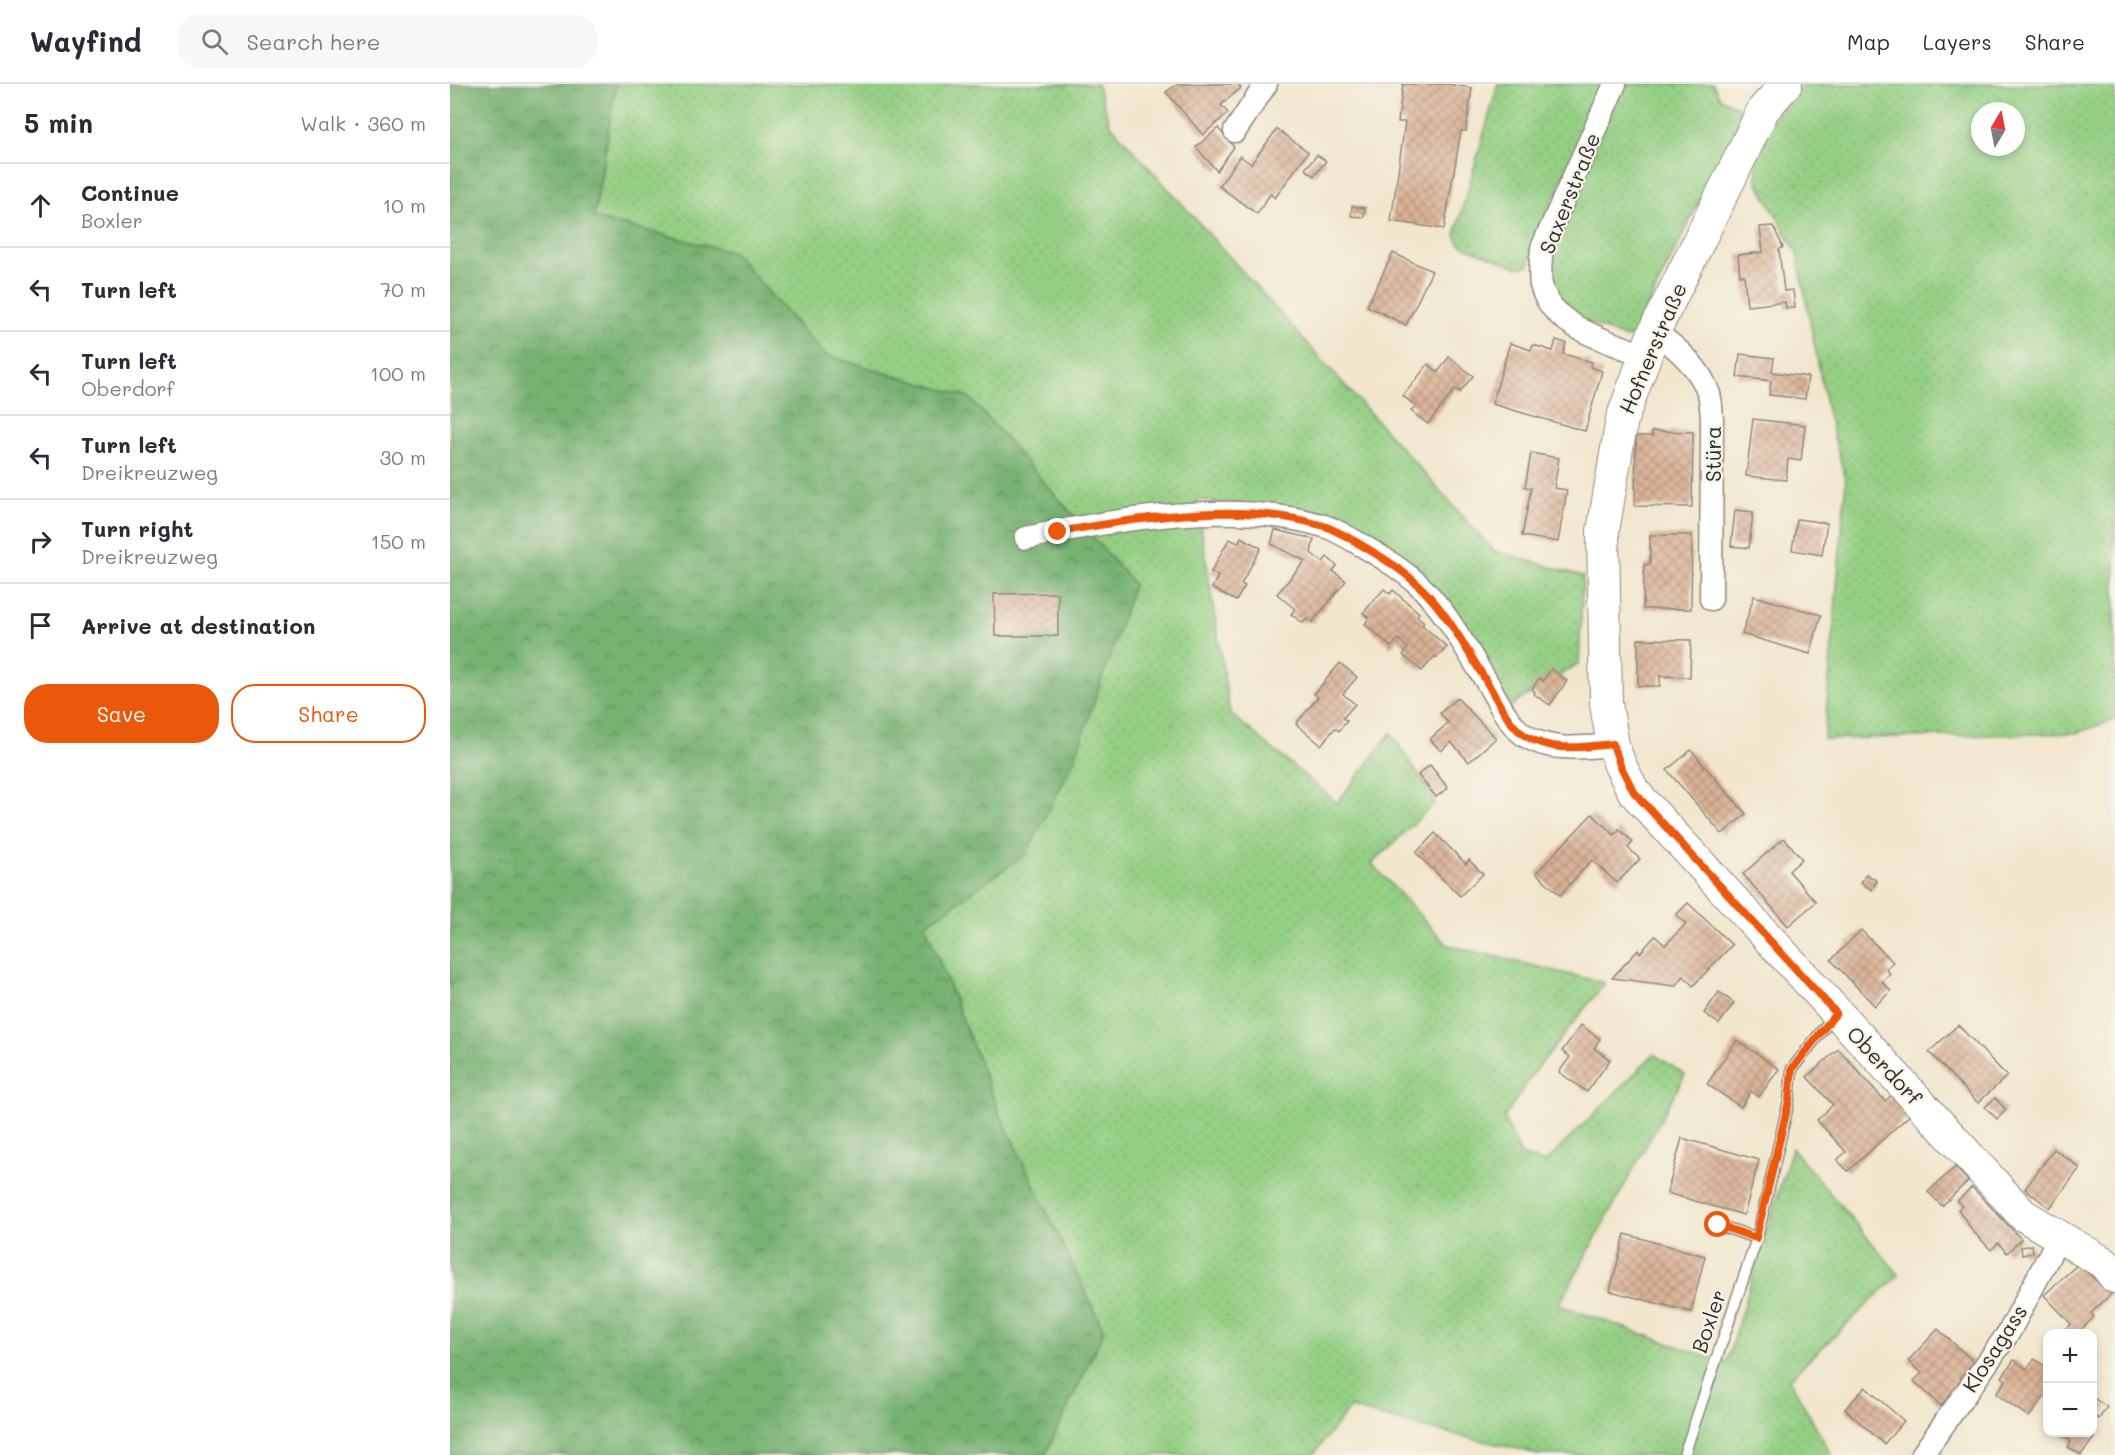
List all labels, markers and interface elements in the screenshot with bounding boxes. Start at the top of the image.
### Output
search box [177,14,597,68]
text: Wayfind [30,23,141,59]
icon: search [198,25,231,58]
text: Search here [246,27,380,56]
text: Map [1847,28,1890,55]
text: Layers [1923,28,1992,55]
text: Share [2025,28,2085,55]
north arrow [1971,102,2025,156]
text: 5 min [24,106,93,140]
text: Walk · 360 m [300,110,426,136]
street label: Saxerstraße [1532,128,1606,258]
text: Continue [81,178,179,207]
icon: ahead [24,189,57,222]
text: 10 m [382,192,426,218]
text: Boxler [81,207,143,233]
icon: left [24,273,57,306]
text: Turn left [81,275,177,304]
text: 70 m [380,276,426,302]
street label: Hofnerstraße [1612,278,1692,418]
text: Turn left [81,346,177,375]
icon: left [24,357,57,390]
text: 100 m [370,360,426,386]
text: Oberdorf [81,375,174,401]
street label: Stüra [1699,426,1726,482]
text: Turn left [81,430,177,459]
icon: left [24,441,57,474]
text: 30 m [380,444,426,470]
text: Dreikreuzweg [81,459,218,485]
text: Turn right [81,514,193,543]
route end [1044,518,1070,544]
icon: right [24,525,57,558]
text: 150 m [371,528,426,554]
text: Dreikreuzweg [81,543,218,569]
icon: arrive [24,609,57,642]
text: Arrive at destination [81,611,316,640]
button: Save [24,684,219,743]
button: Share [231,684,426,743]
street label: Oberdorf [1842,1020,1929,1111]
route start [1704,1211,1730,1237]
street label: Boxler [1685,1286,1731,1356]
street label: Klosagass [1956,1299,2032,1397]
map controls [2043,1329,2097,1437]
button: + [2043,1329,2097,1383]
button: − [2043,1383,2097,1437]

